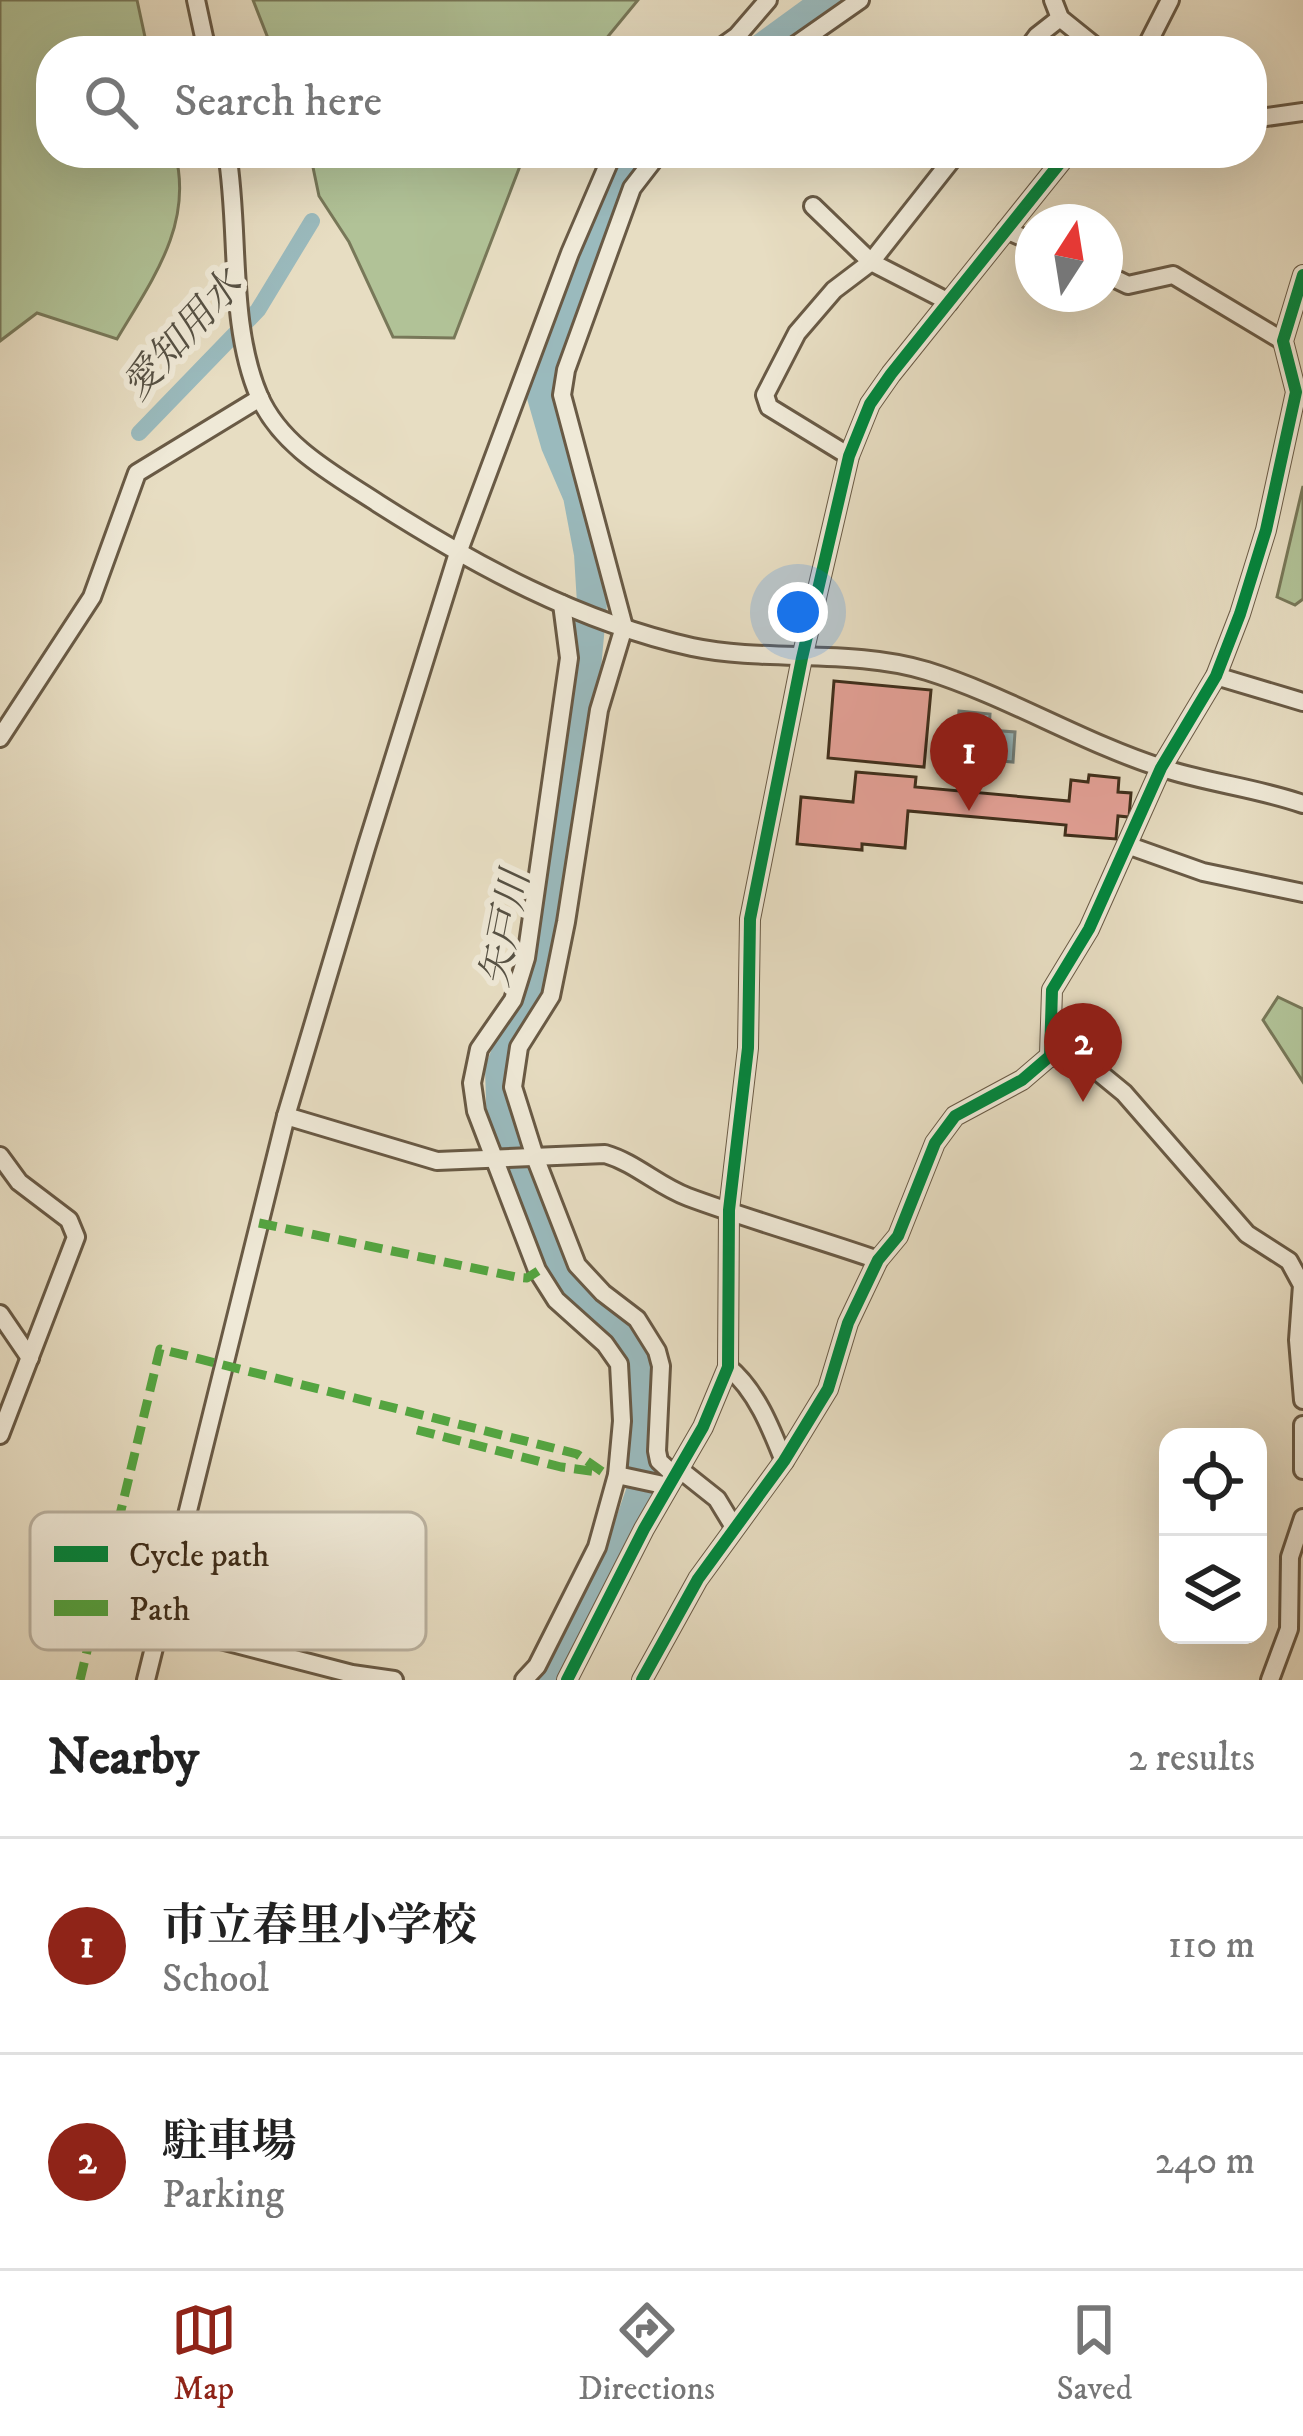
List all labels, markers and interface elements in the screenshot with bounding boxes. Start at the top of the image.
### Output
search box [36,36,1267,168]
icon: search [78,69,144,135]
text: Search here [174,74,382,130]
north arrow [1015,204,1123,312]
water label: 愛知用水 [113,259,256,410]
your location [768,582,828,642]
pin: 1 [930,712,1008,811]
water label: 矢戸川 [471,863,542,991]
pin: 2 [1044,1003,1122,1102]
map controls [1159,1428,1267,1644]
button: locate [1159,1428,1267,1536]
legend [30,1512,426,1650]
text: Cycle path [129,1536,269,1577]
button: layers [1159,1536,1267,1644]
text: Path [129,1590,190,1631]
text: Nearby [48,1726,199,1790]
text: 2 results [1128,1734,1255,1783]
text: 市立春里小学校 [162,1899,477,1955]
text: 1 [80,1921,94,1970]
text: 110 m [1168,1921,1255,1970]
text: School [162,1955,269,2004]
text: 駐車場 [162,2115,297,2171]
text: 2 [77,2137,97,2186]
text: 240 m [1155,2137,1255,2186]
text: Parking [162,2171,284,2220]
tab: Map [171,2297,237,2410]
tab: Directions [578,2297,715,2410]
tab: Saved [1056,2297,1132,2410]

